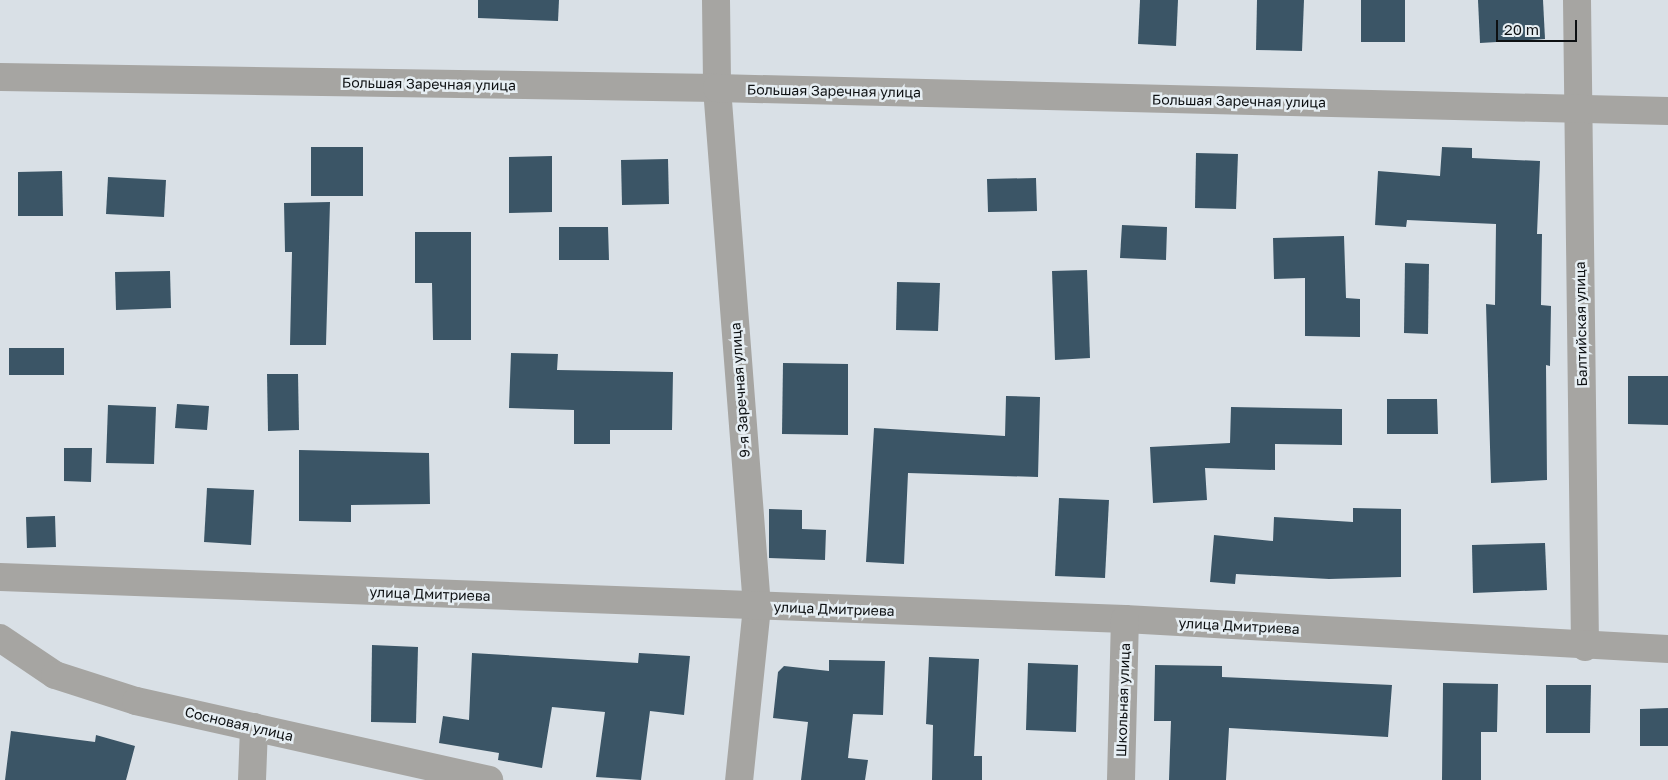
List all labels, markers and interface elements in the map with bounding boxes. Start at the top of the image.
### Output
scale bar [1498,10,1579,42]
text: 20 m [1504,20,1539,38]
street label: Большая Заречная улица [342,74,516,94]
street label: Большая Заречная улица [747,81,921,101]
street label: Большая Заречная улица [1152,91,1326,111]
street label: Балтийская улица [1572,261,1590,387]
street label: 9-я Заречная улица [727,322,753,458]
street label: улица Дмитриева [369,583,491,605]
street label: улица Дмитриева [773,598,895,620]
street label: улица Дмитриева [1178,614,1300,638]
street label: Школьная улица [1113,643,1133,757]
street label: Сосновая улица [183,703,295,745]

